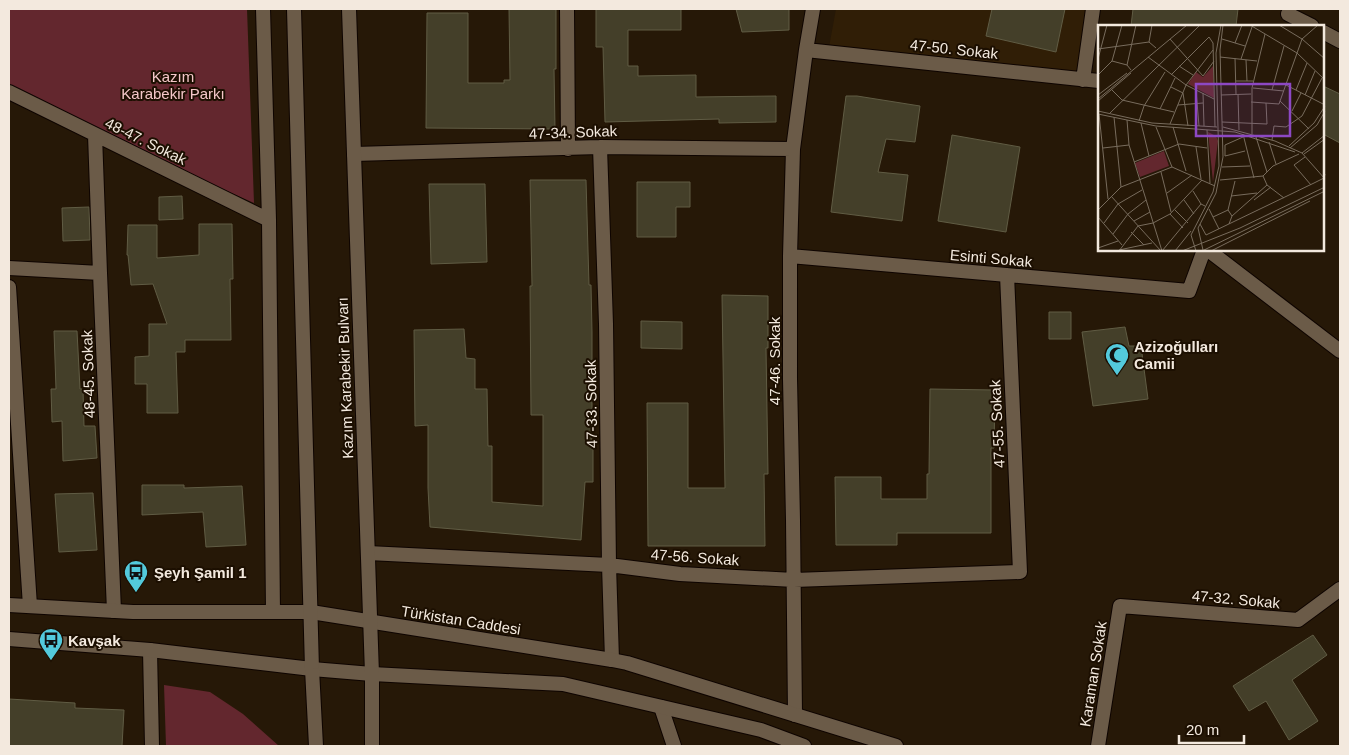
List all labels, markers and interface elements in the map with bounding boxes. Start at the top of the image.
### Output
inset map [1098,25,1324,251]
street label: 47-50. Sokak [909,36,999,62]
park label: Kazım Karabekir Parkı [121,68,225,102]
street label: 48-47. Sokak [103,114,190,168]
street label: 47-34. Sokak [529,122,618,142]
street label: Esinti Sokak [949,246,1033,270]
street label: Kazım Karabekir Bulvarı [334,297,356,459]
street label: 47-46. Sokak [766,316,783,405]
street label: 48-45. Sokak [78,329,98,418]
place label: Azizoğulları Camii [1134,338,1218,372]
mosque icon: Azizoğulları Camii [1104,342,1130,376]
street label: 47-33. Sokak [582,359,600,448]
street label: 47-55. Sokak [986,379,1008,469]
street label: 47-56. Sokak [650,545,740,569]
bus stop icon: Şeyh Şamil 1 [123,559,149,593]
place label: Şeyh Şamil 1 [154,564,247,581]
street label: 47-32. Sokak [1191,587,1281,611]
street label: Türkistan Caddesi [400,602,522,638]
street label: Karaman Sokak [1076,619,1110,728]
bus stop icon: Kavşak [38,627,64,661]
place label: Kavşak [68,632,121,649]
scale bar [1179,712,1244,744]
text: 20 m [1186,721,1219,738]

